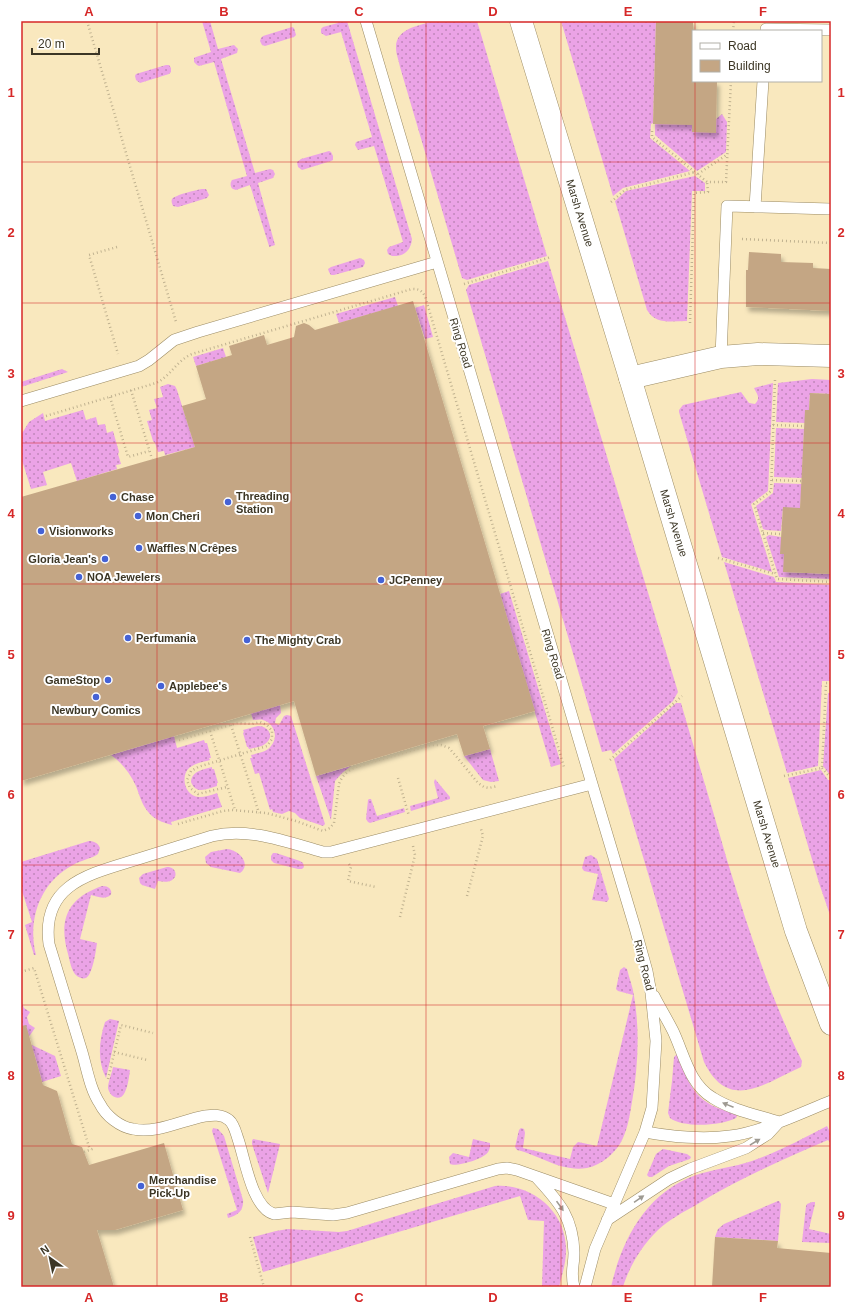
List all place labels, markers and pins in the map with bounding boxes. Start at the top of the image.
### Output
place label: Threading Station [236,490,289,515]
place label: Chase [121,491,154,503]
marker: Chase [108,492,118,502]
marker: Threading Station [223,497,233,507]
place label: Mon Cheri [146,510,200,522]
marker: Mon Cheri [133,511,143,521]
place label: Visionworks [49,525,114,537]
marker: Visionworks [36,526,46,536]
place label: Waffles N Crȇpes [147,542,237,554]
marker: Waffles N Crȇpes [134,543,144,553]
place label: Gloria Jean's [28,553,97,565]
marker: Gloria Jean's [100,554,110,564]
place label: NOA Jewelers [87,571,161,583]
marker: NOA Jewelers [74,572,84,582]
place label: JCPenney [389,574,443,586]
marker: JCPenney [376,575,386,585]
place label: Perfumania [136,632,197,644]
marker: Perfumania [123,633,133,643]
place label: The Mighty Crab [255,634,341,646]
marker: The Mighty Crab [242,635,252,645]
place label: GameStop [45,674,100,686]
marker: GameStop [103,675,113,685]
place label: Applebee's [169,680,227,692]
marker: Applebee's [156,681,166,691]
marker: Newbury Comics [91,692,101,702]
place label: Newbury Comics [51,704,141,716]
place label: Merchandise Pick-Up [149,1174,216,1199]
marker: Merchandise Pick-Up [136,1181,146,1191]

